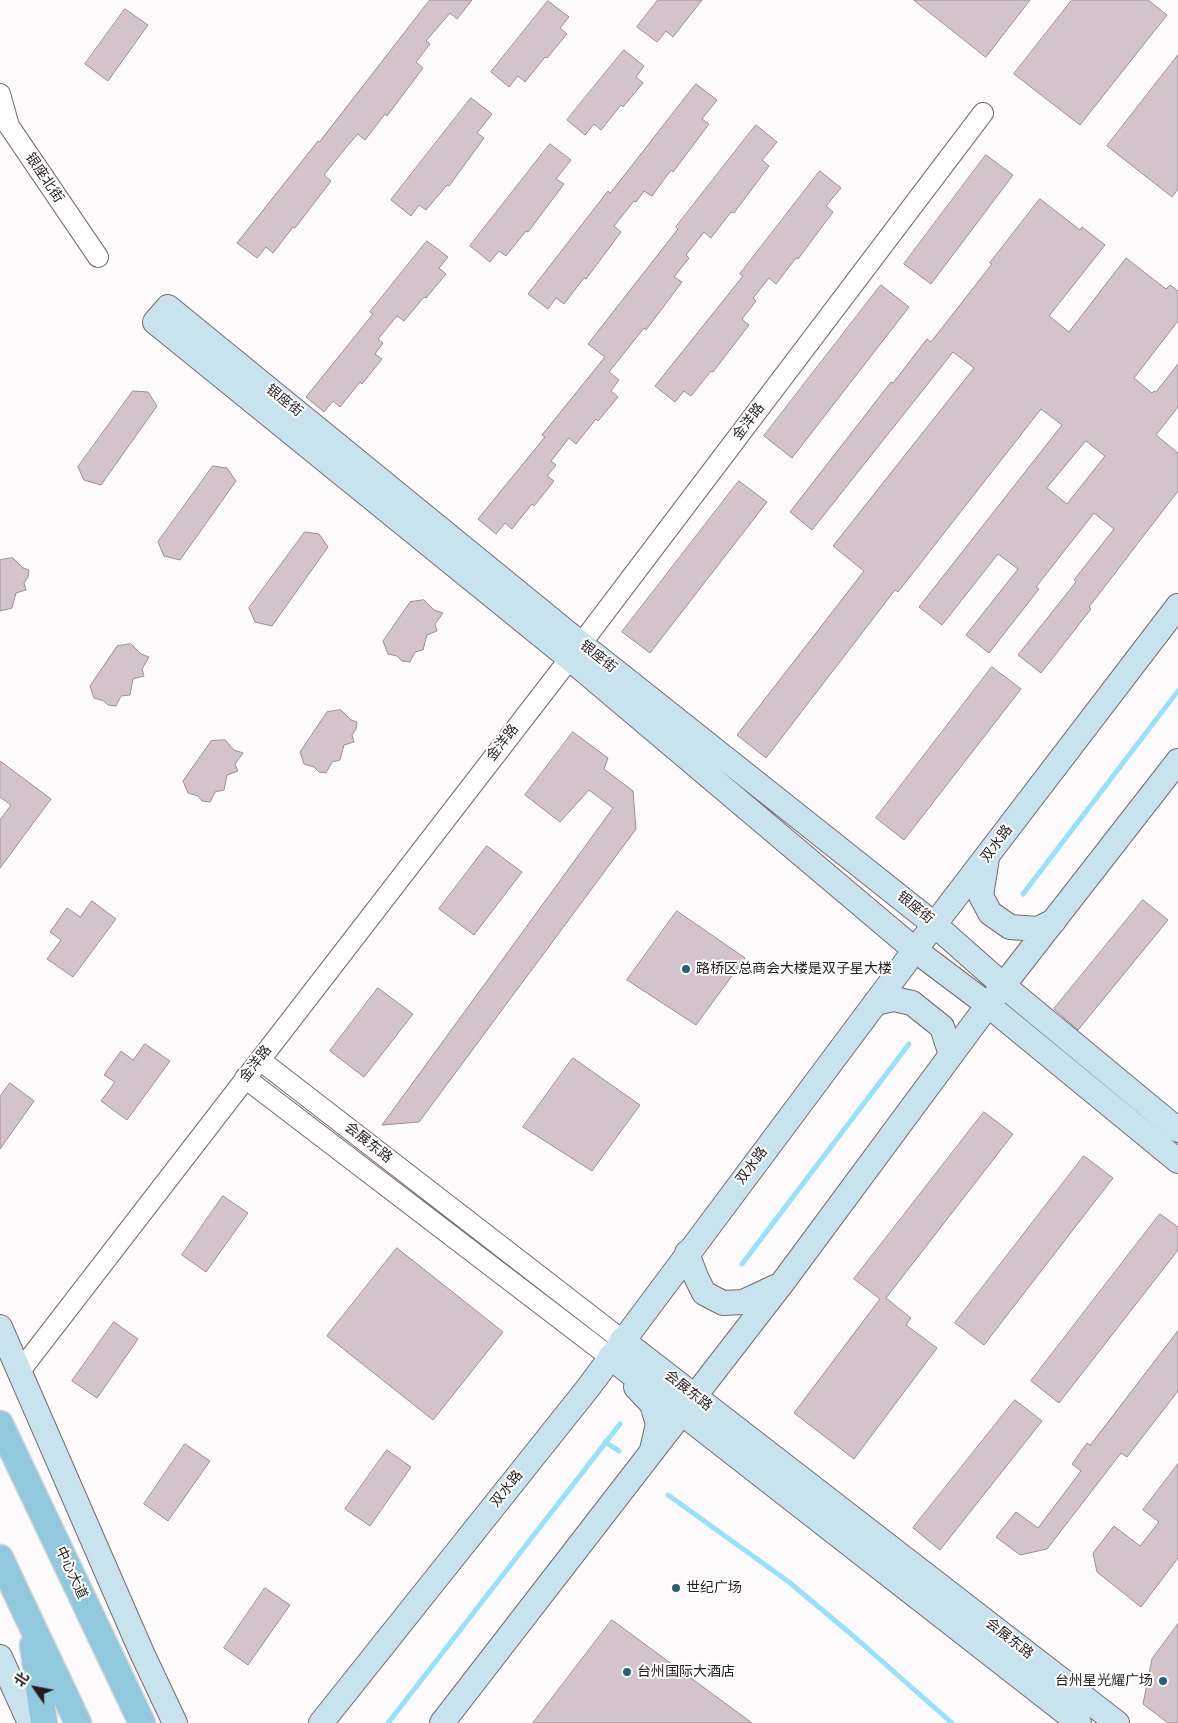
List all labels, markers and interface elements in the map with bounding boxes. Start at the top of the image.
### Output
street label: 银座北街 [21,150,67,206]
street label: 银座街 [262,381,306,421]
street label: 金洋路 [730,400,768,444]
street label: 银座街 [576,637,620,677]
street label: 金洋路 [483,721,523,765]
street label: 双水路 [978,822,1016,866]
street label: 银座街 [893,888,937,928]
place label: 路桥区总商会大楼是双子星大楼 [696,961,892,977]
marker: 路桥区总商会大楼是双子星大楼 [680,963,692,975]
street label: 金洋路 [236,1042,276,1086]
street label: 会展东路 [341,1119,395,1167]
street label: 双水路 [733,1144,771,1188]
street label: 会展东路 [661,1367,715,1415]
street label: 双水路 [487,1467,527,1511]
street label: 中心大道 [52,1544,90,1602]
place label: 世纪广场 [686,1580,742,1596]
marker: 世纪广场 [670,1582,682,1594]
street label: 会展东路 [982,1615,1036,1663]
north arrow [10,1663,60,1713]
place label: 台州国际大酒店 [637,1664,735,1680]
marker: 台州国际大酒店 [621,1666,633,1678]
text: 北 [11,1669,33,1690]
place label: 台州星光耀广场 [1055,1673,1153,1689]
marker: 台州星光耀广场 [1157,1675,1169,1687]

